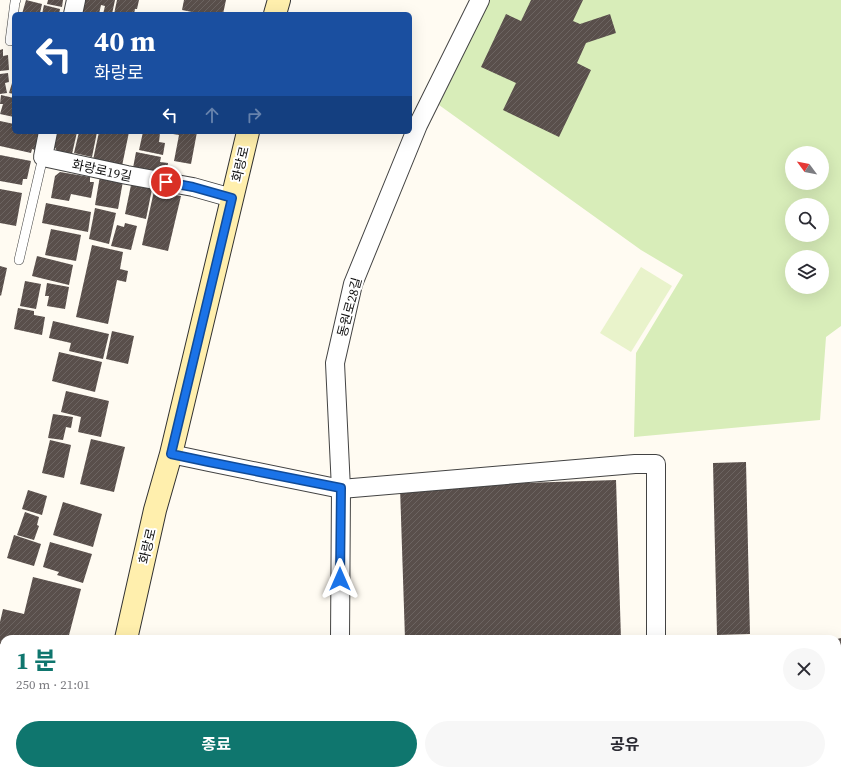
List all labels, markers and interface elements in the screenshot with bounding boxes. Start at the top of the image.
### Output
text: 40 m [94,22,156,60]
icon: left [28,28,80,80]
text: 화랑로 [94,60,144,85]
icon: left [159,104,181,126]
icon: ahead [201,104,223,126]
icon: right [243,104,265,126]
street label: 화랑로 [228,145,253,184]
north arrow [785,146,829,190]
map controls [785,146,829,294]
street label: 화랑로19길 [70,156,133,185]
pin [149,165,183,199]
icon: arrive [155,171,177,193]
button: search [785,198,829,242]
button: layers [785,250,829,294]
street label: 동원로28길 [333,276,366,339]
street label: 화랑로 [135,527,160,566]
position arrow [319,558,361,600]
text: 1 분 [16,644,56,677]
button: close [783,648,825,690]
text: 250 m · 21:01 [16,676,90,693]
button: 종료 [16,721,417,767]
button: 공유 [425,721,825,767]

